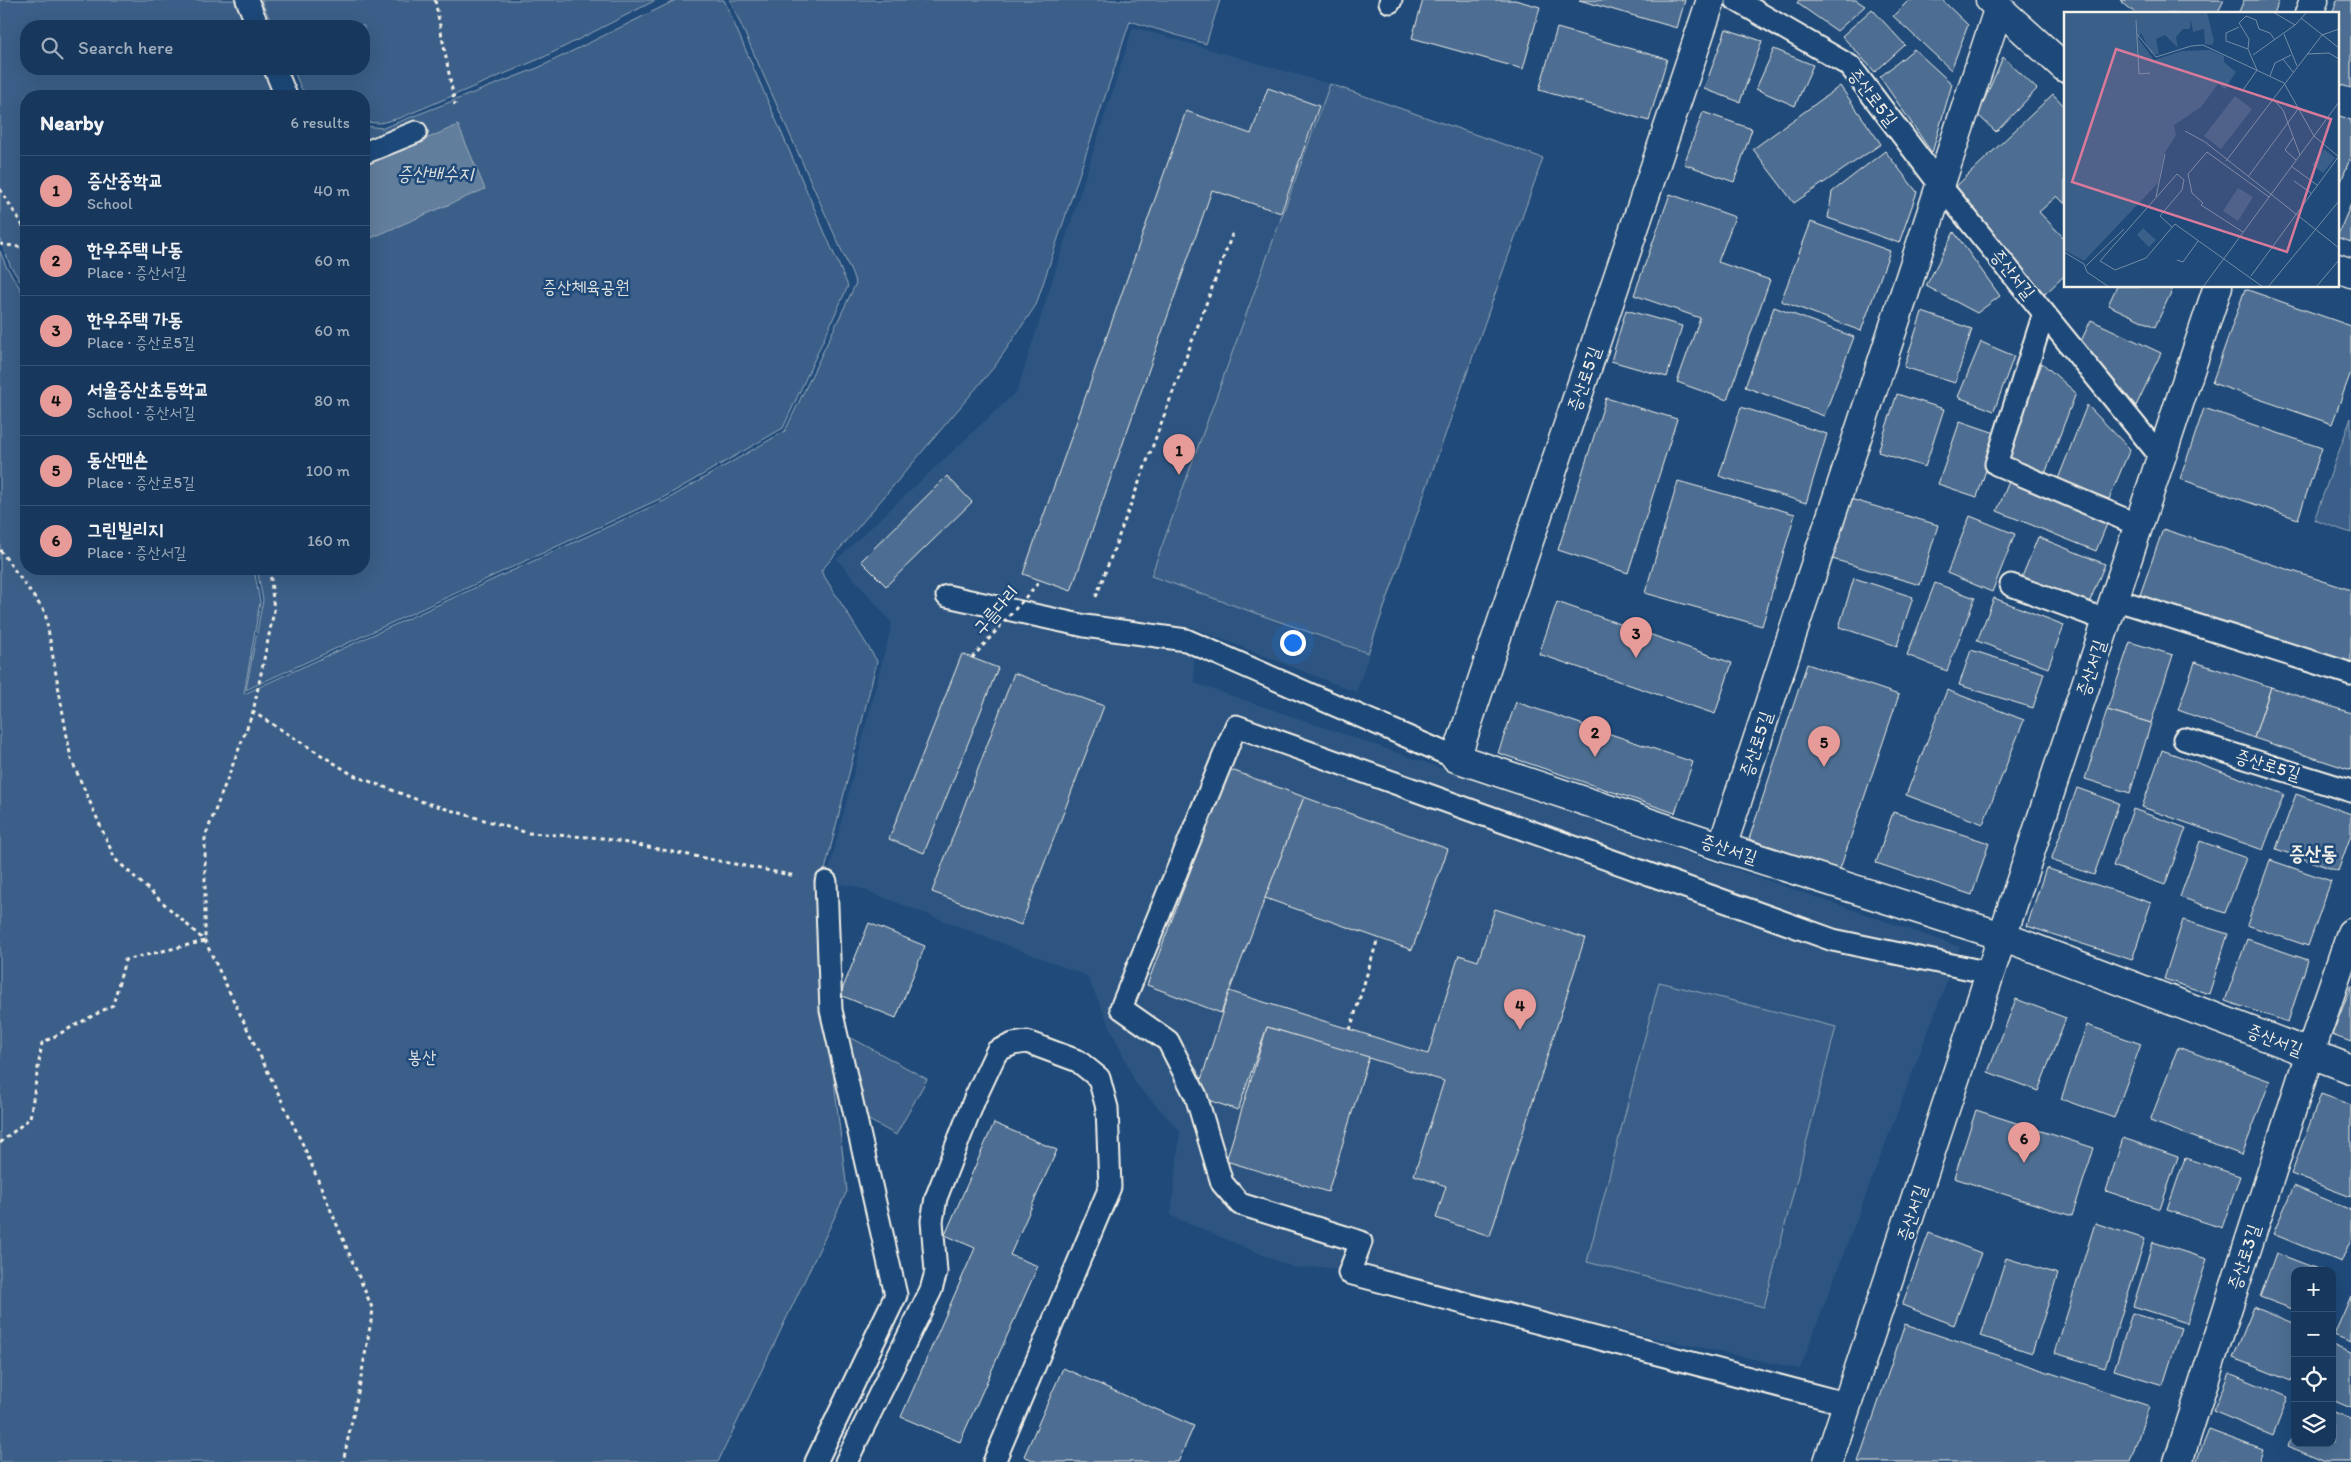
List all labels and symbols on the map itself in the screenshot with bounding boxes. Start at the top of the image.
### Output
inset map [2064,12,2338,288]
street label: 증산로5길 [1844,64,1903,131]
water label: 증산배수지 [397,162,475,185]
street label: 증산서길 [1986,245,2040,304]
park label: 증산체육공원 [543,276,629,298]
street label: 증산로5길 [1563,343,1606,414]
pin: 1 [1163,434,1195,475]
street label: 구름다리 [969,581,1023,639]
pin: 3 [1620,617,1652,658]
your location [1280,630,1306,656]
street label: 증산서길 [2072,637,2111,699]
street label: 증산로5길 [1735,708,1777,779]
pin: 2 [1579,716,1611,757]
pin: 5 [1808,726,1840,767]
street label: 증산로5길 [2233,745,2304,786]
street label: 증산서길 [1698,830,1760,869]
district label: 증산동 [2289,841,2337,865]
pin: 4 [1504,989,1536,1030]
street label: 증산서길 [2244,1019,2306,1061]
park label: 봉산 [408,1046,437,1068]
pin: 6 [2008,1122,2040,1163]
street label: 증산서길 [1893,1182,1932,1244]
street label: 증산로3길 [2223,1221,2265,1293]

